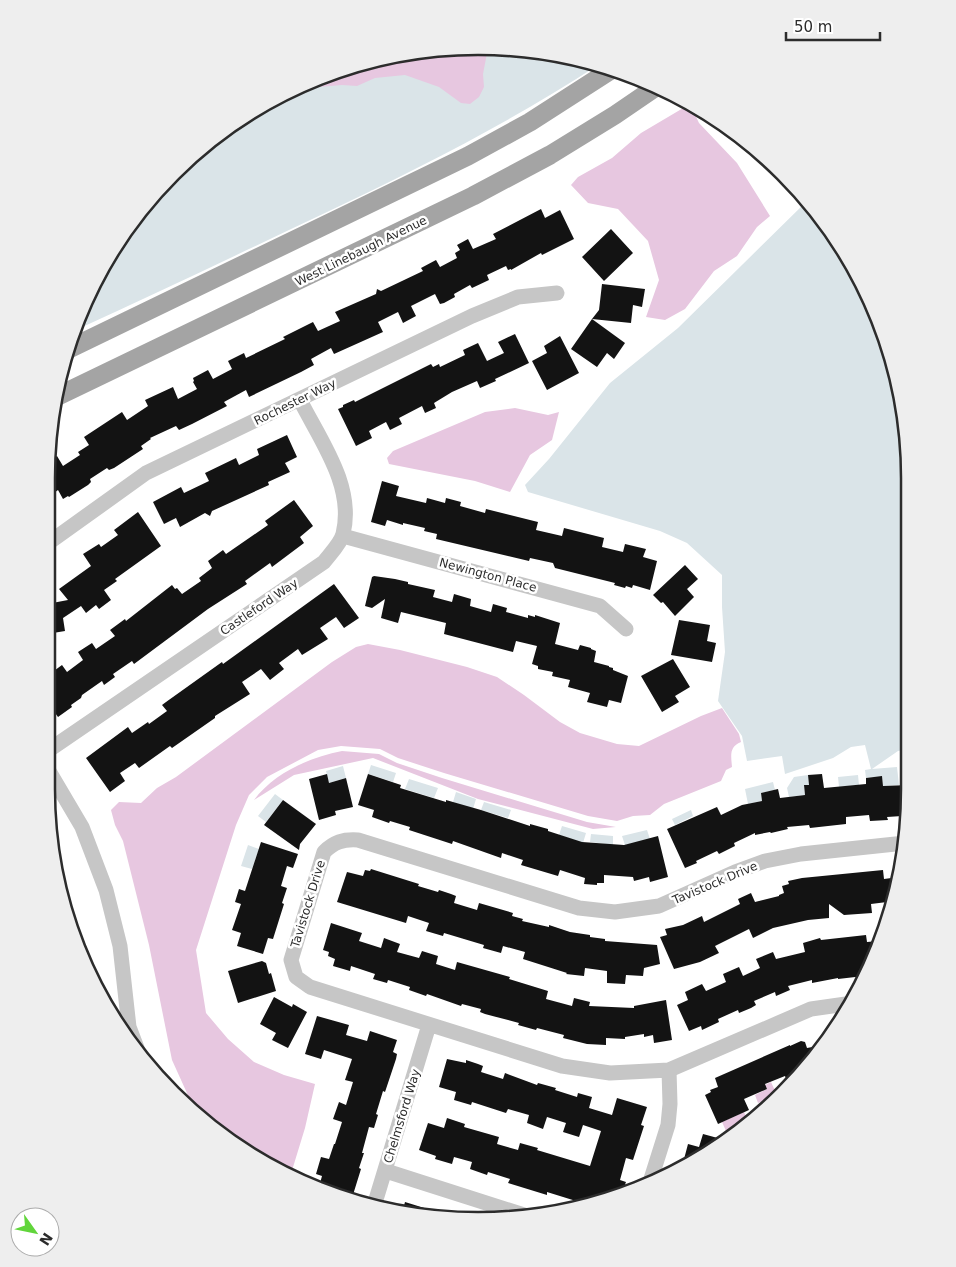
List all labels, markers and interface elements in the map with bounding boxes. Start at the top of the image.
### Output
scale bar [786,10,880,42]
text: 50 m [794,18,832,36]
street label: West Linebaugh Avenue [293,213,429,289]
street label: Rochester Way [252,376,338,428]
street label: Newington Place [438,555,538,595]
street label: Castleford Way [217,576,301,638]
street label: Tavistock Drive [288,859,328,950]
street label: Tavistock Drive [670,859,760,908]
street label: Chelmsford Way [381,1067,423,1165]
north arrow [10,1207,60,1257]
text: N [36,1230,56,1248]

